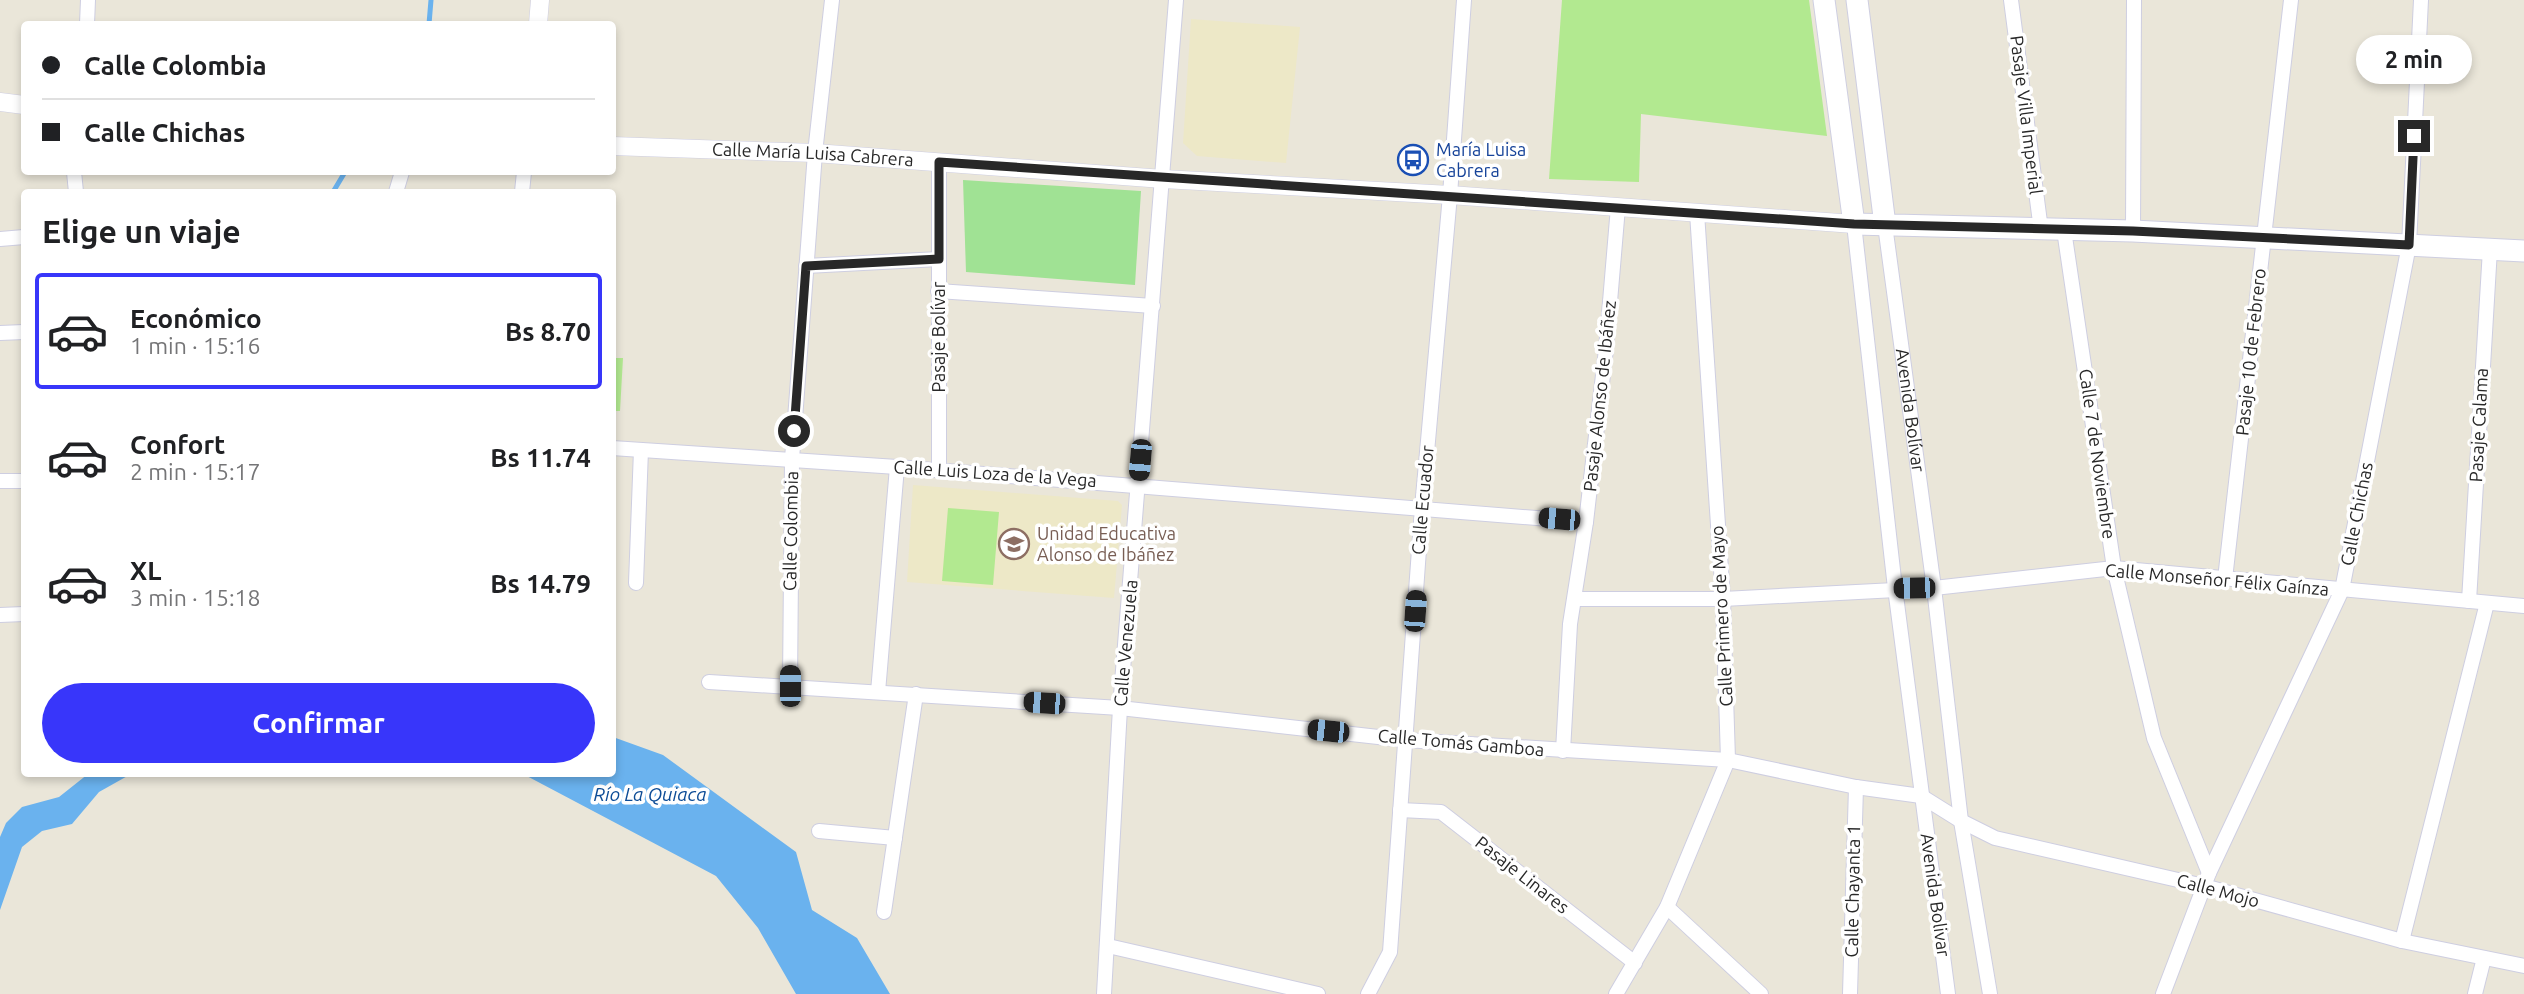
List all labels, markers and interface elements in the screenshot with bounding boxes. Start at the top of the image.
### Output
street label: Pasaje Villa Imperial [2007,34,2047,196]
callout: 2 min [2356,34,2472,83]
text: 2 min [2385,47,2443,72]
text: Calle Colombia [84,51,267,80]
text: Calle Chichas [84,118,245,147]
route end [2398,120,2430,152]
street label: Calle María Luisa Cabrera [712,138,914,169]
place label: María Luisa Cabrera [1436,139,1526,180]
bus stop icon: María Luisa Cabrera [1396,143,1430,177]
text: Elige un viaje [42,213,241,249]
street label: Pasaje 10 de Febrero [2231,267,2269,437]
street label: Pasaje Bolívar [928,281,948,393]
street label: Pasaje Alonso de Ibáñez [1579,299,1619,493]
icon: car [46,300,109,363]
text: Económico [130,304,262,333]
text: Bs 8.70 [505,317,591,346]
text: 1 min · 15:16 [130,333,261,358]
street label: Avenida Bolívar [1893,347,1929,473]
street label: Calle 7 de Noviembre [2076,367,2120,540]
street label: Pasaje Calama [2465,367,2491,483]
route start [778,415,810,447]
icon: car [46,426,109,489]
text: Confort [130,430,225,459]
car [1128,438,1153,482]
text: Bs 11.74 [490,443,591,472]
street label: Calle Ecuador [1407,444,1437,555]
street label: Calle Luis Loza de la Vega [893,456,1097,490]
text: 2 min · 15:17 [130,459,261,484]
street label: Calle Chichas [2336,460,2376,567]
street label: Calle Colombia [779,471,801,591]
car [1538,507,1581,531]
place label: Unidad Educativa Alonso de Ibáñez [1037,523,1176,564]
street label: Calle Primero de Mayo [1706,525,1736,707]
school or university icon: Unidad Educativa Alonso de Ibáñez [997,527,1031,561]
icon: car [46,552,109,615]
text: XL [130,556,161,585]
street label: Calle Monseñor Félix Gaínza [2104,559,2330,599]
text: Bs 14.79 [490,569,591,598]
car [1893,577,1936,599]
street label: Calle Venezuela [1109,579,1141,707]
text: 3 min · 15:18 [130,585,261,610]
car [1404,589,1427,633]
car [780,665,801,707]
button: Confirmar [42,683,595,763]
car [1023,691,1066,715]
car [1307,718,1350,744]
street label: Calle Tomás Gamboa [1377,725,1545,759]
water label: Río La Quiaca [594,783,706,805]
street label: Calle Chayanta 1 [1841,824,1863,958]
street label: Pasaje Linares [1472,832,1573,917]
street label: Avenida Bolivar [1917,832,1955,958]
street label: Calle Mojo [2175,869,2262,911]

